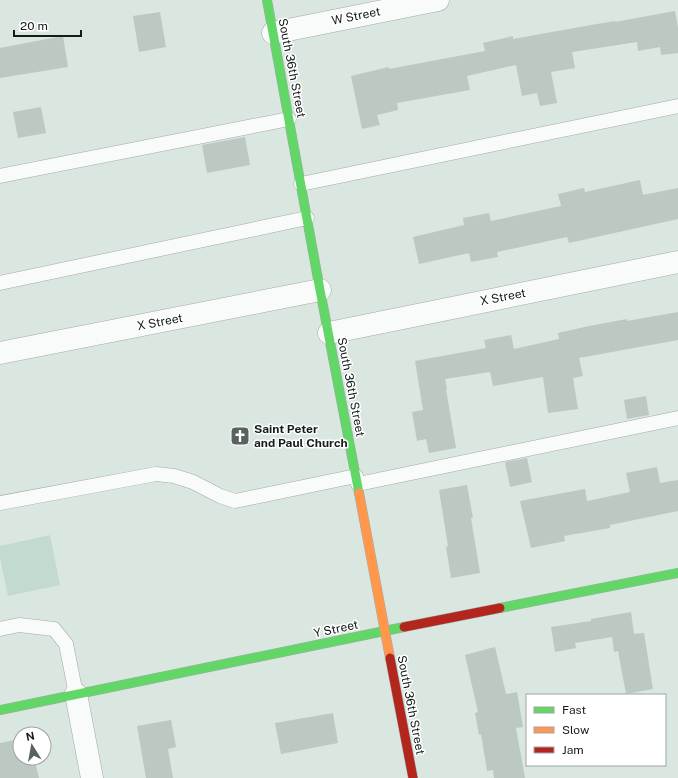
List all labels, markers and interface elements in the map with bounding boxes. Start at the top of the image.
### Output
street label: W Street [330,4,382,28]
scale bar [14,12,81,38]
street label: South 36th Street [276,17,309,119]
text: 20 m [20,19,48,33]
street label: X Street [479,286,527,308]
street label: X Street [136,311,184,333]
street label: South 36th Street [335,336,368,438]
place label: Saint Peter and Paul Church [254,422,348,450]
church icon: Saint Peter and Paul Church [229,425,251,447]
street label: Y Street [312,617,360,641]
street label: South 36th Street [395,654,428,756]
legend [526,694,666,766]
text: Fast [562,703,587,717]
text: Slow [562,723,590,737]
north arrow [12,726,52,766]
text: N [25,729,35,743]
text: Jam [562,743,584,757]

